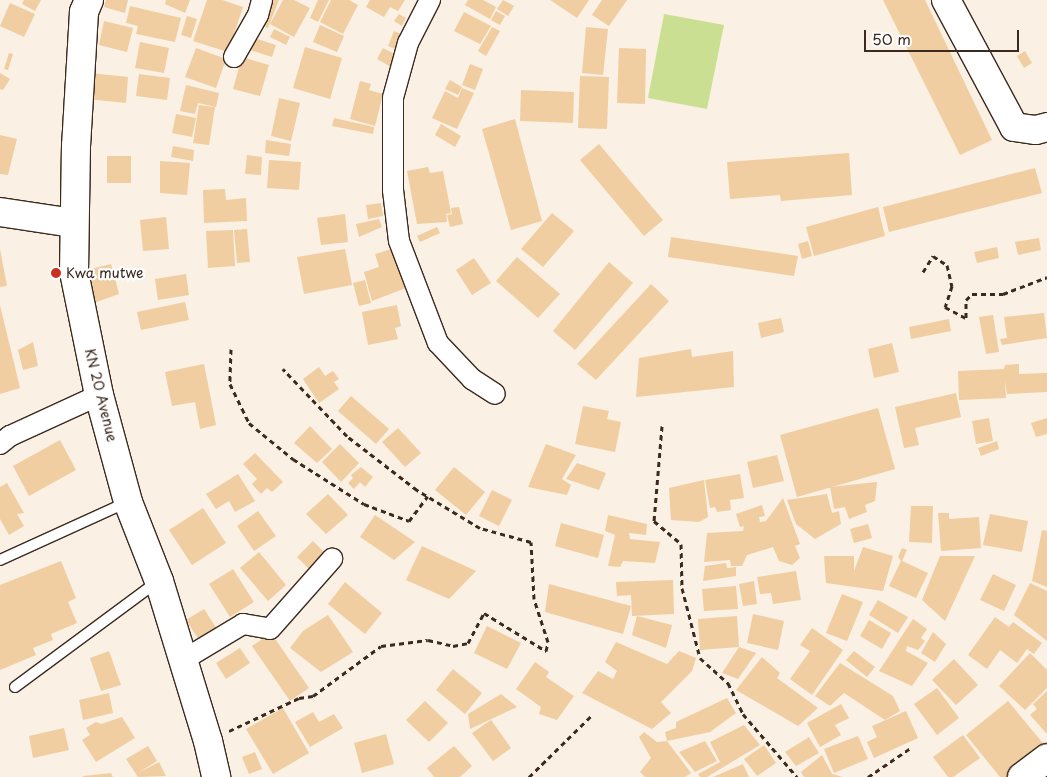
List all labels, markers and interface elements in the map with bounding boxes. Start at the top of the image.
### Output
scale bar [867,20,1022,52]
text: 50 m [872,27,911,50]
place label: Kwa mutwe [66,265,144,281]
marker: Kwa mutwe [50,267,62,279]
street label: KN 20 Avenue [81,346,121,444]

